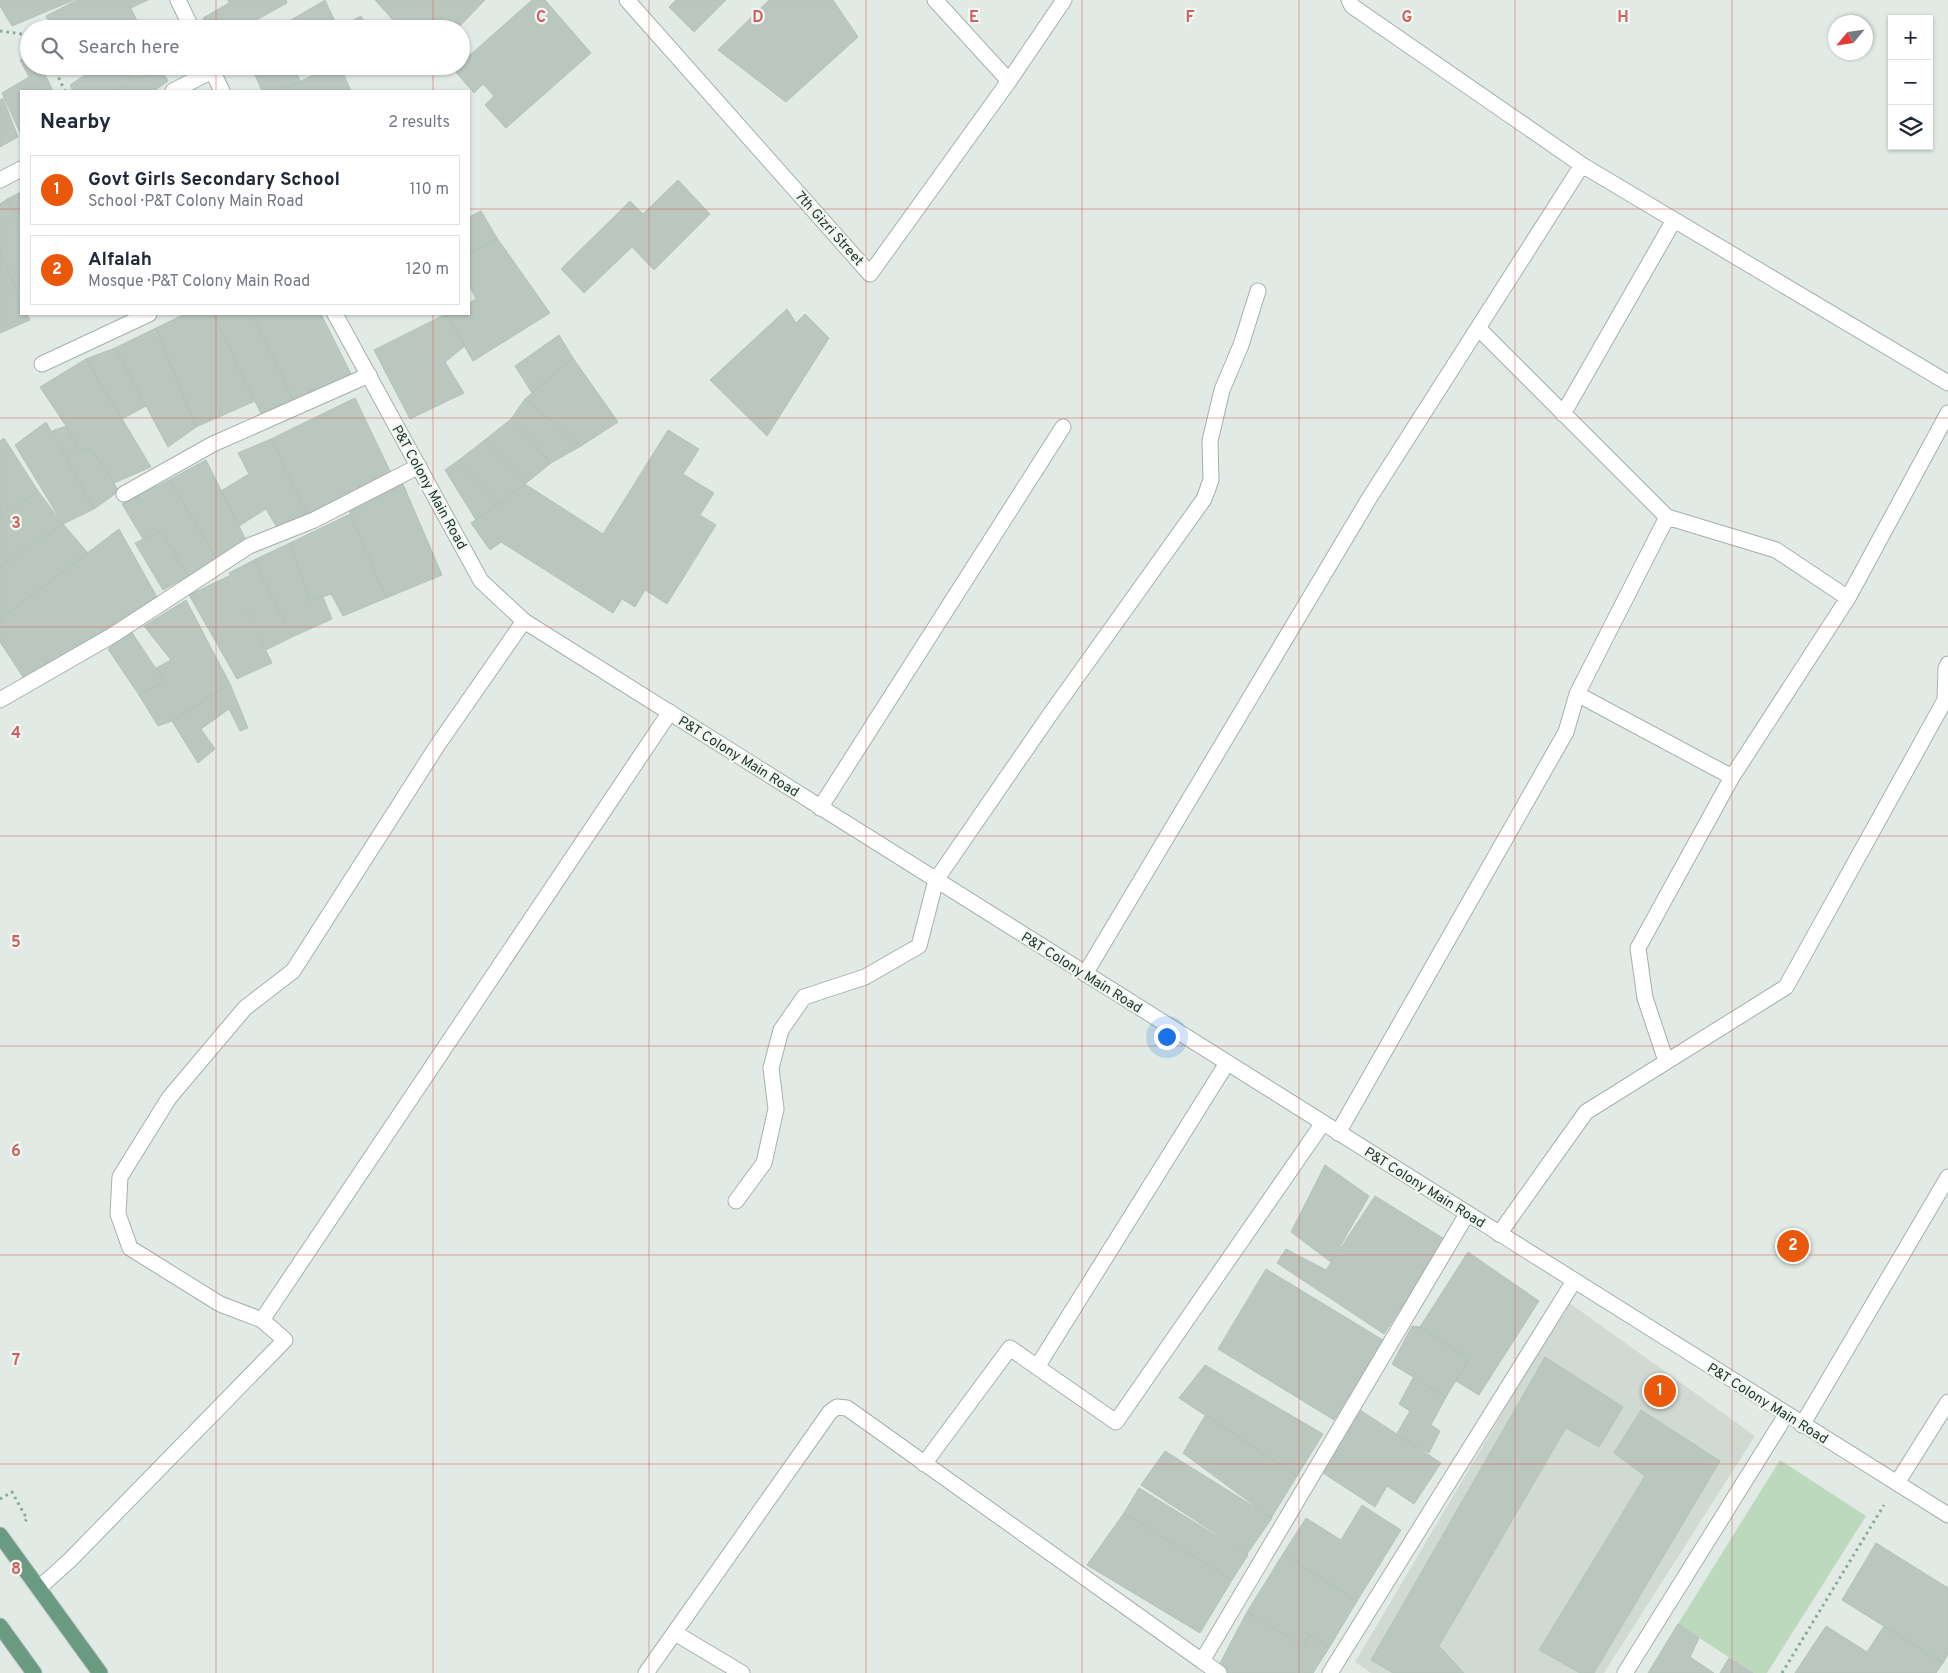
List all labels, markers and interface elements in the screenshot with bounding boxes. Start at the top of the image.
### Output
text: C [536,8,546,28]
text: D [752,8,764,28]
text: E [969,8,979,28]
text: F [1185,8,1195,28]
text: G [1402,8,1412,28]
text: H [1617,8,1629,28]
north arrow [1828,15,1873,60]
map controls [1888,15,1933,150]
button: + [1888,15,1933,60]
search box [20,20,470,75]
icon: search [38,34,66,62]
text: Search here [78,36,180,60]
button: − [1888,60,1933,105]
button: layers [1888,105,1933,150]
text: Nearby [40,109,111,136]
text: 2 results [388,113,450,133]
text: Govt Girls Secondary School [88,168,340,192]
text: 1 [54,180,60,200]
text: 110 m [409,180,449,200]
street label: 7th Gizri Street [791,188,867,270]
text: School · P&T Colony Main Road [88,192,304,212]
text: Alfalah [88,248,152,272]
text: 2 [52,260,62,280]
text: 120 m [406,260,449,280]
text: Mosque · P&T Colony Main Road [88,272,310,292]
street label: P&T Colony Main Road [387,423,470,553]
text: 3 [11,514,21,534]
street label: P&T Colony Main Road [675,713,802,801]
text: 4 [11,724,21,744]
street label: P&T Colony Main Road [1018,929,1145,1017]
text: 5 [11,933,21,953]
your location [1154,1024,1180,1050]
text: 6 [11,1142,21,1162]
street label: P&T Colony Main Road [1361,1144,1488,1232]
pin: 2 [1777,1227,1809,1265]
text: 7 [12,1351,20,1371]
street label: P&T Colony Main Road [1704,1360,1831,1448]
pin: 1 [1644,1372,1676,1410]
text: 8 [11,1560,21,1580]

